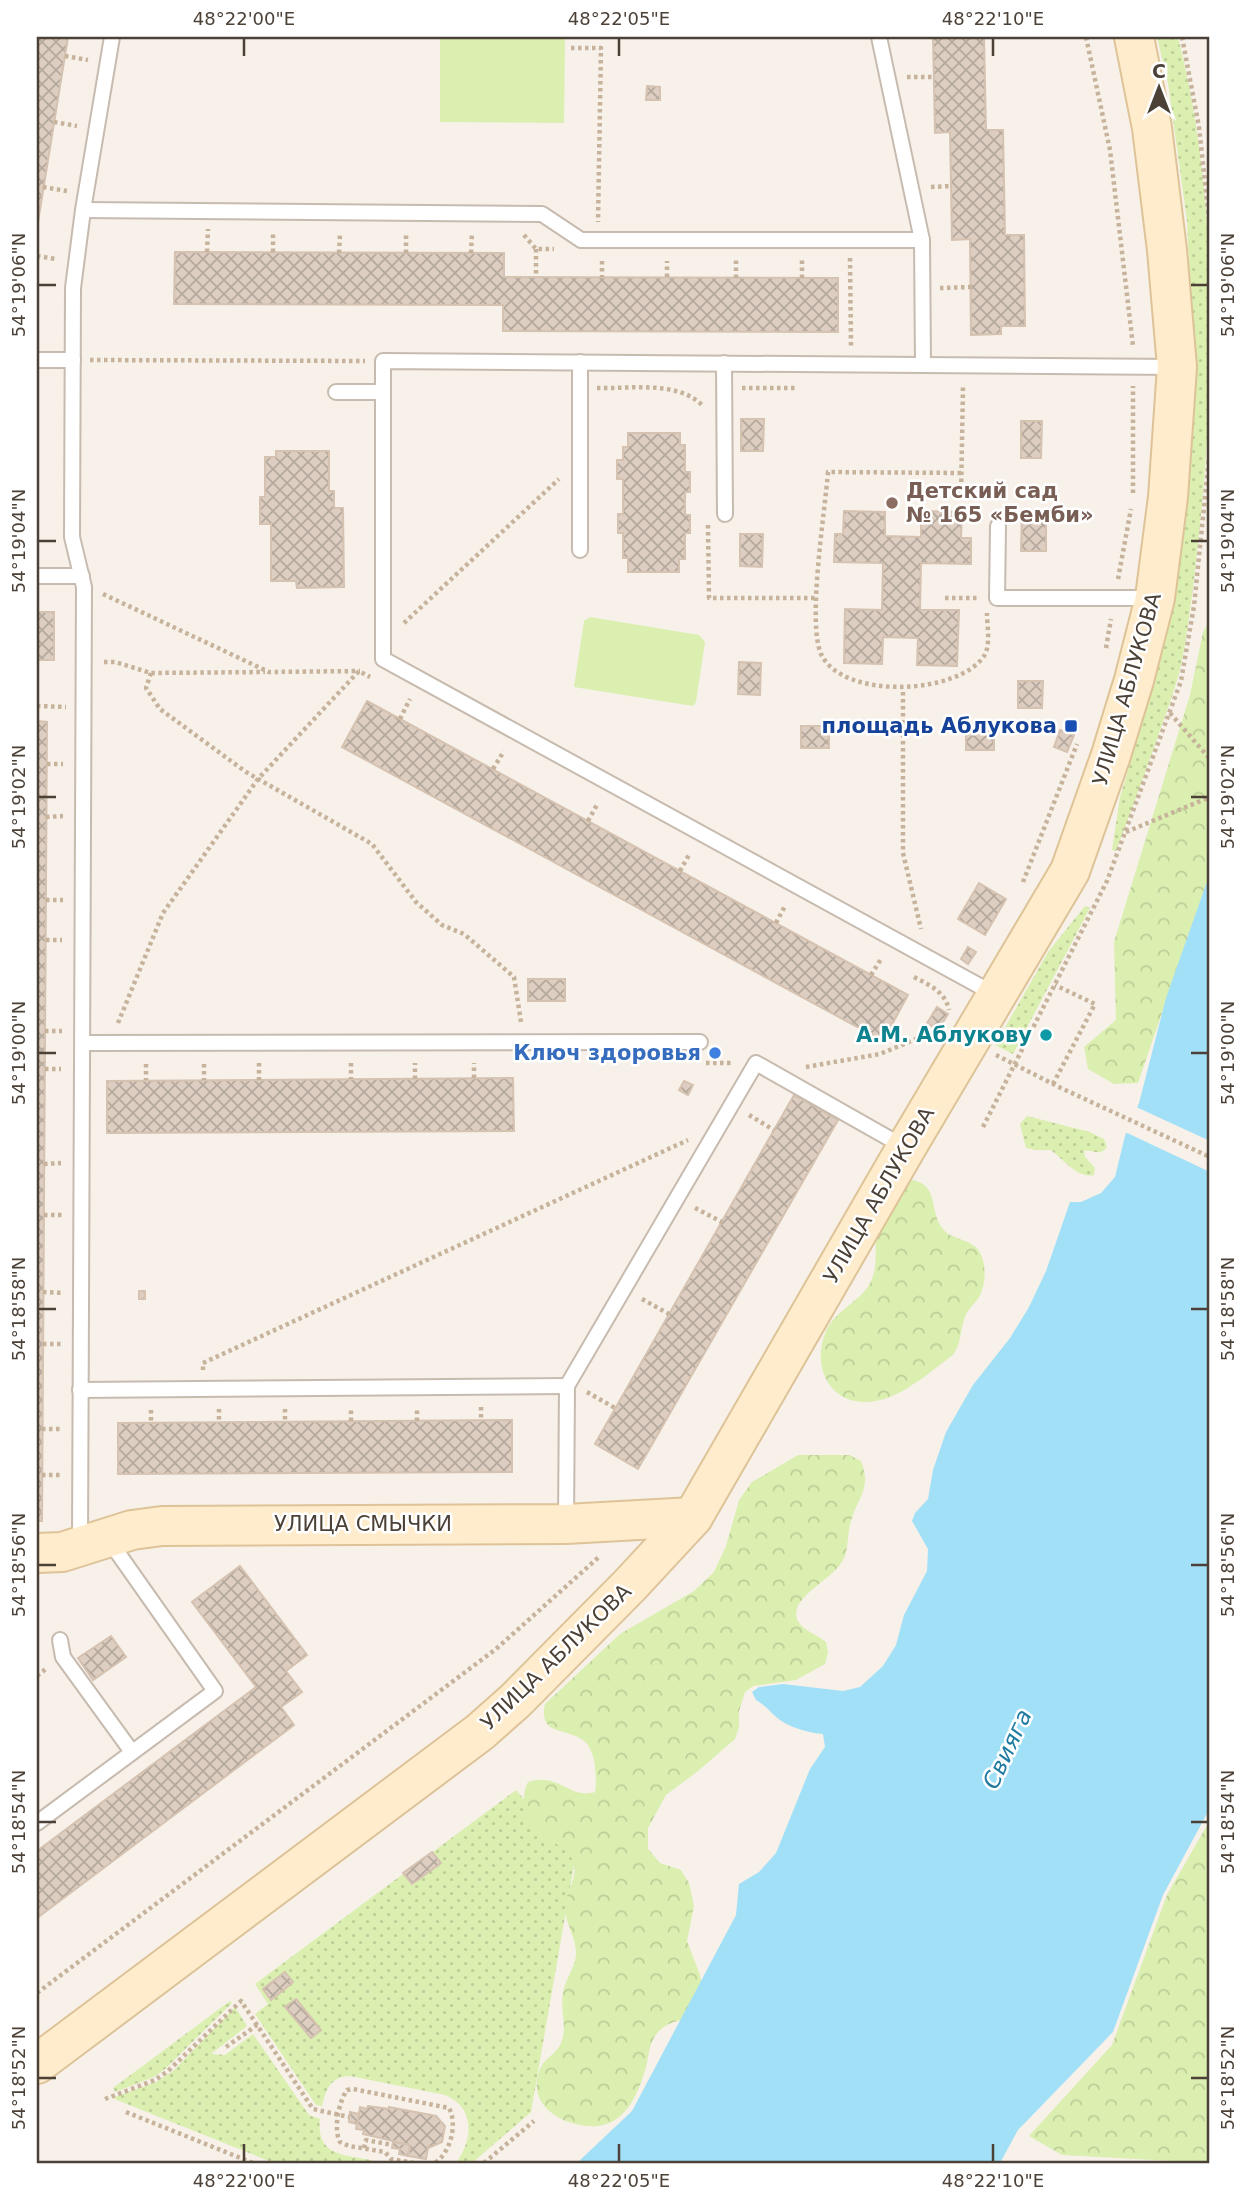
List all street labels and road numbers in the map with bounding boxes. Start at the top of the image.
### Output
street label: УЛИЦА АБЛУКОВА [1088,589,1166,788]
street label: УЛИЦА АБЛУКОВА [819,1102,940,1287]
street label: УЛИЦА СМЫЧКИ [274,1512,452,1536]
street label: УЛИЦА АБЛУКОВА [476,1579,636,1735]

